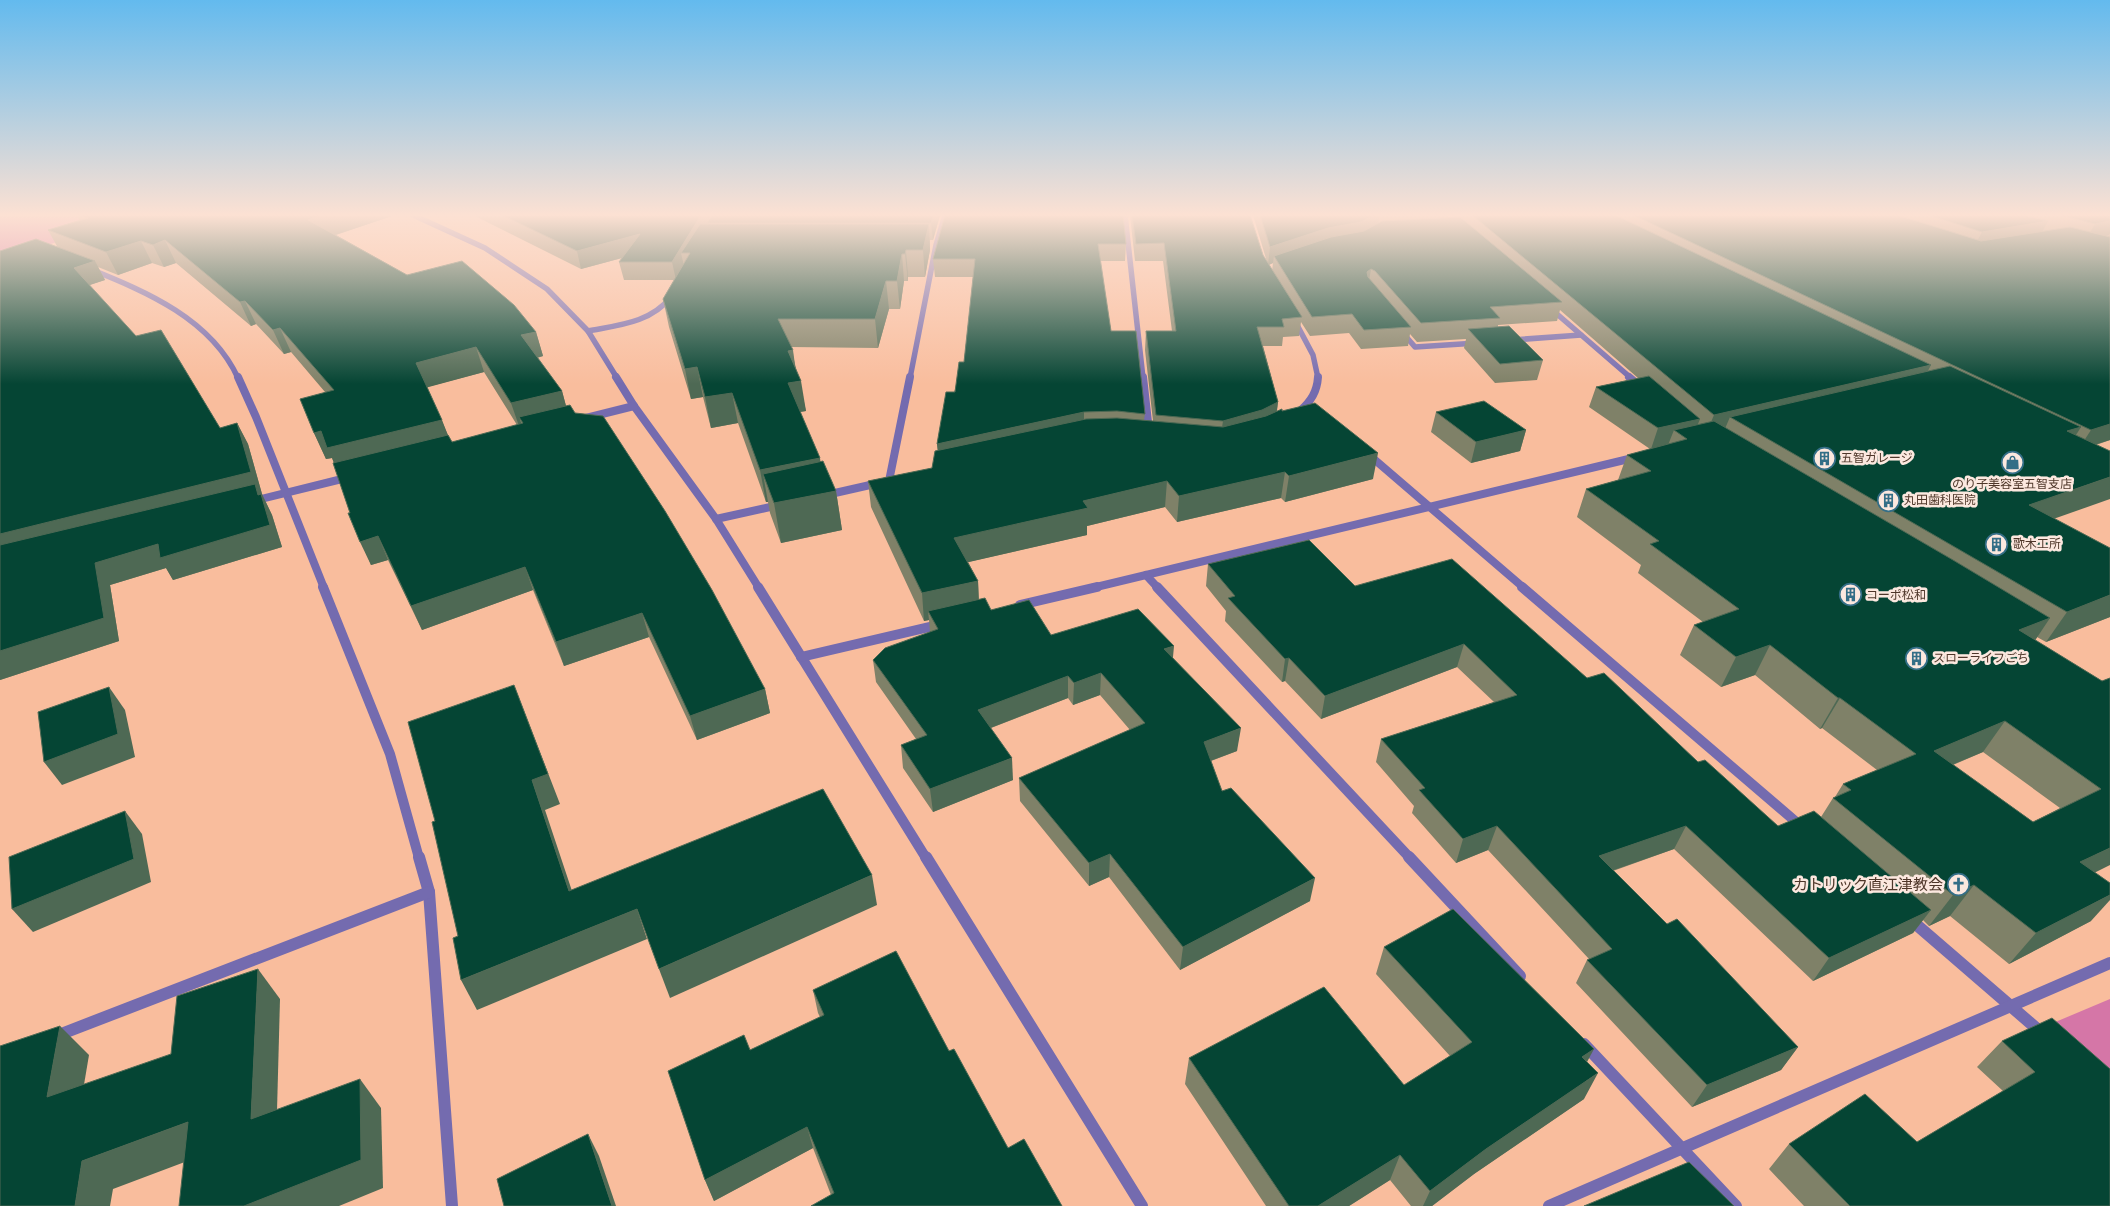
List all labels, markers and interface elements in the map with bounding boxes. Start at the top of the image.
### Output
building icon: 五智ガレージ [1813,446,1837,470]
place label: 五智ガレージ [1841,451,1913,465]
shop icon: のり子美容室五智支店 [2000,451,2024,475]
place label: のり子美容室五智支店 [1952,477,2072,491]
building icon: 丸田歯科医院 [1876,488,1900,512]
place label: 丸田歯科医院 [1904,493,1976,507]
building icon: 歌木工所 [1985,532,2009,556]
place label: 歌木工所 [2013,537,2061,551]
building icon: コーポ松和 [1838,583,1862,607]
place label: コーポ松和 [1866,588,1926,602]
building icon: スローライフごち [1905,646,1929,670]
place label: スローライフごち [1933,651,2029,665]
church icon: カトリック直江津教会 [1947,873,1971,897]
place label: カトリック直江津教会 [1793,876,1943,894]

